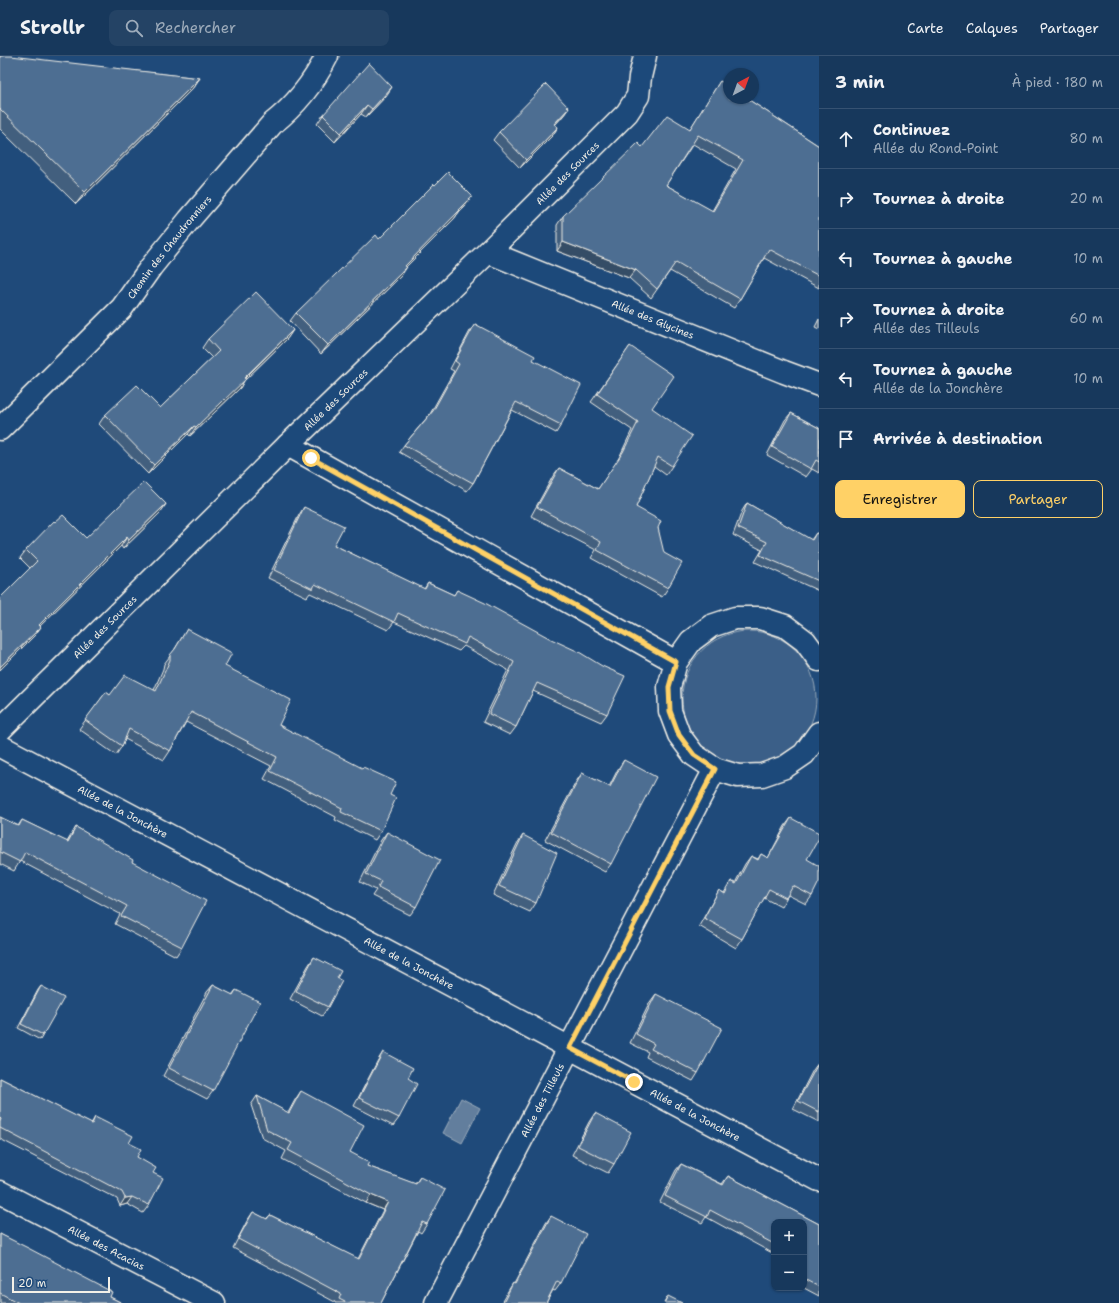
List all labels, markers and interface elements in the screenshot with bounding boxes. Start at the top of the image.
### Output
search box [109,10,389,46]
text: Strollr [20,15,85,40]
icon: search [123,17,145,39]
text: Rechercher [155,18,236,38]
text: Carte [907,19,944,37]
text: Calques [966,19,1018,37]
text: Partager [1040,19,1099,37]
north arrow [723,68,759,104]
text: 3 min [835,71,885,93]
text: À pied · 180 m [1012,74,1103,91]
text: Continuez [873,120,950,140]
icon: ahead [835,128,857,150]
text: 80 m [1069,130,1103,147]
street label: Allée des Sources [533,139,602,208]
text: Allée du Rond-Point [873,140,999,157]
icon: right [835,188,857,210]
text: Tournez à droite [873,189,1005,209]
text: 20 m [1070,190,1103,207]
street label: Chemin des Chaudronniers [125,193,215,302]
icon: left [835,248,857,270]
text: Tournez à gauche [873,249,1013,269]
text: 10 m [1073,250,1103,267]
street label: Allée des Glycines [610,297,696,342]
text: Tournez à droite [873,300,1005,320]
icon: right [835,308,857,330]
text: 60 m [1070,310,1103,327]
text: Allée des Tilleuls [873,320,980,337]
text: Tournez à gauche [873,360,1013,380]
street label: Allée des Sources [301,366,371,434]
icon: left [835,368,857,390]
text: 10 m [1073,370,1103,387]
text: Allée de la Jonchère [873,380,1003,397]
icon: arrive [835,428,857,450]
text: Arrivée à destination [873,429,1042,449]
route start [302,449,320,467]
button: Enregistrer [835,480,965,518]
button: Partager [973,480,1103,518]
street label: Allée des Sources [70,592,140,661]
street label: Allée de la Jonchère [75,782,170,841]
street label: Allée de la Jonchère [362,934,456,993]
street label: Allée des Tilleuls [518,1061,567,1140]
route end [625,1073,643,1091]
street label: Allée de la Jonchère [648,1086,743,1144]
map controls [771,1219,807,1291]
button: + [771,1219,807,1255]
street label: Allée des Acacias [66,1222,147,1273]
button: − [771,1255,807,1291]
scale bar [12,1275,110,1294]
text: 20 m [18,1276,46,1291]

